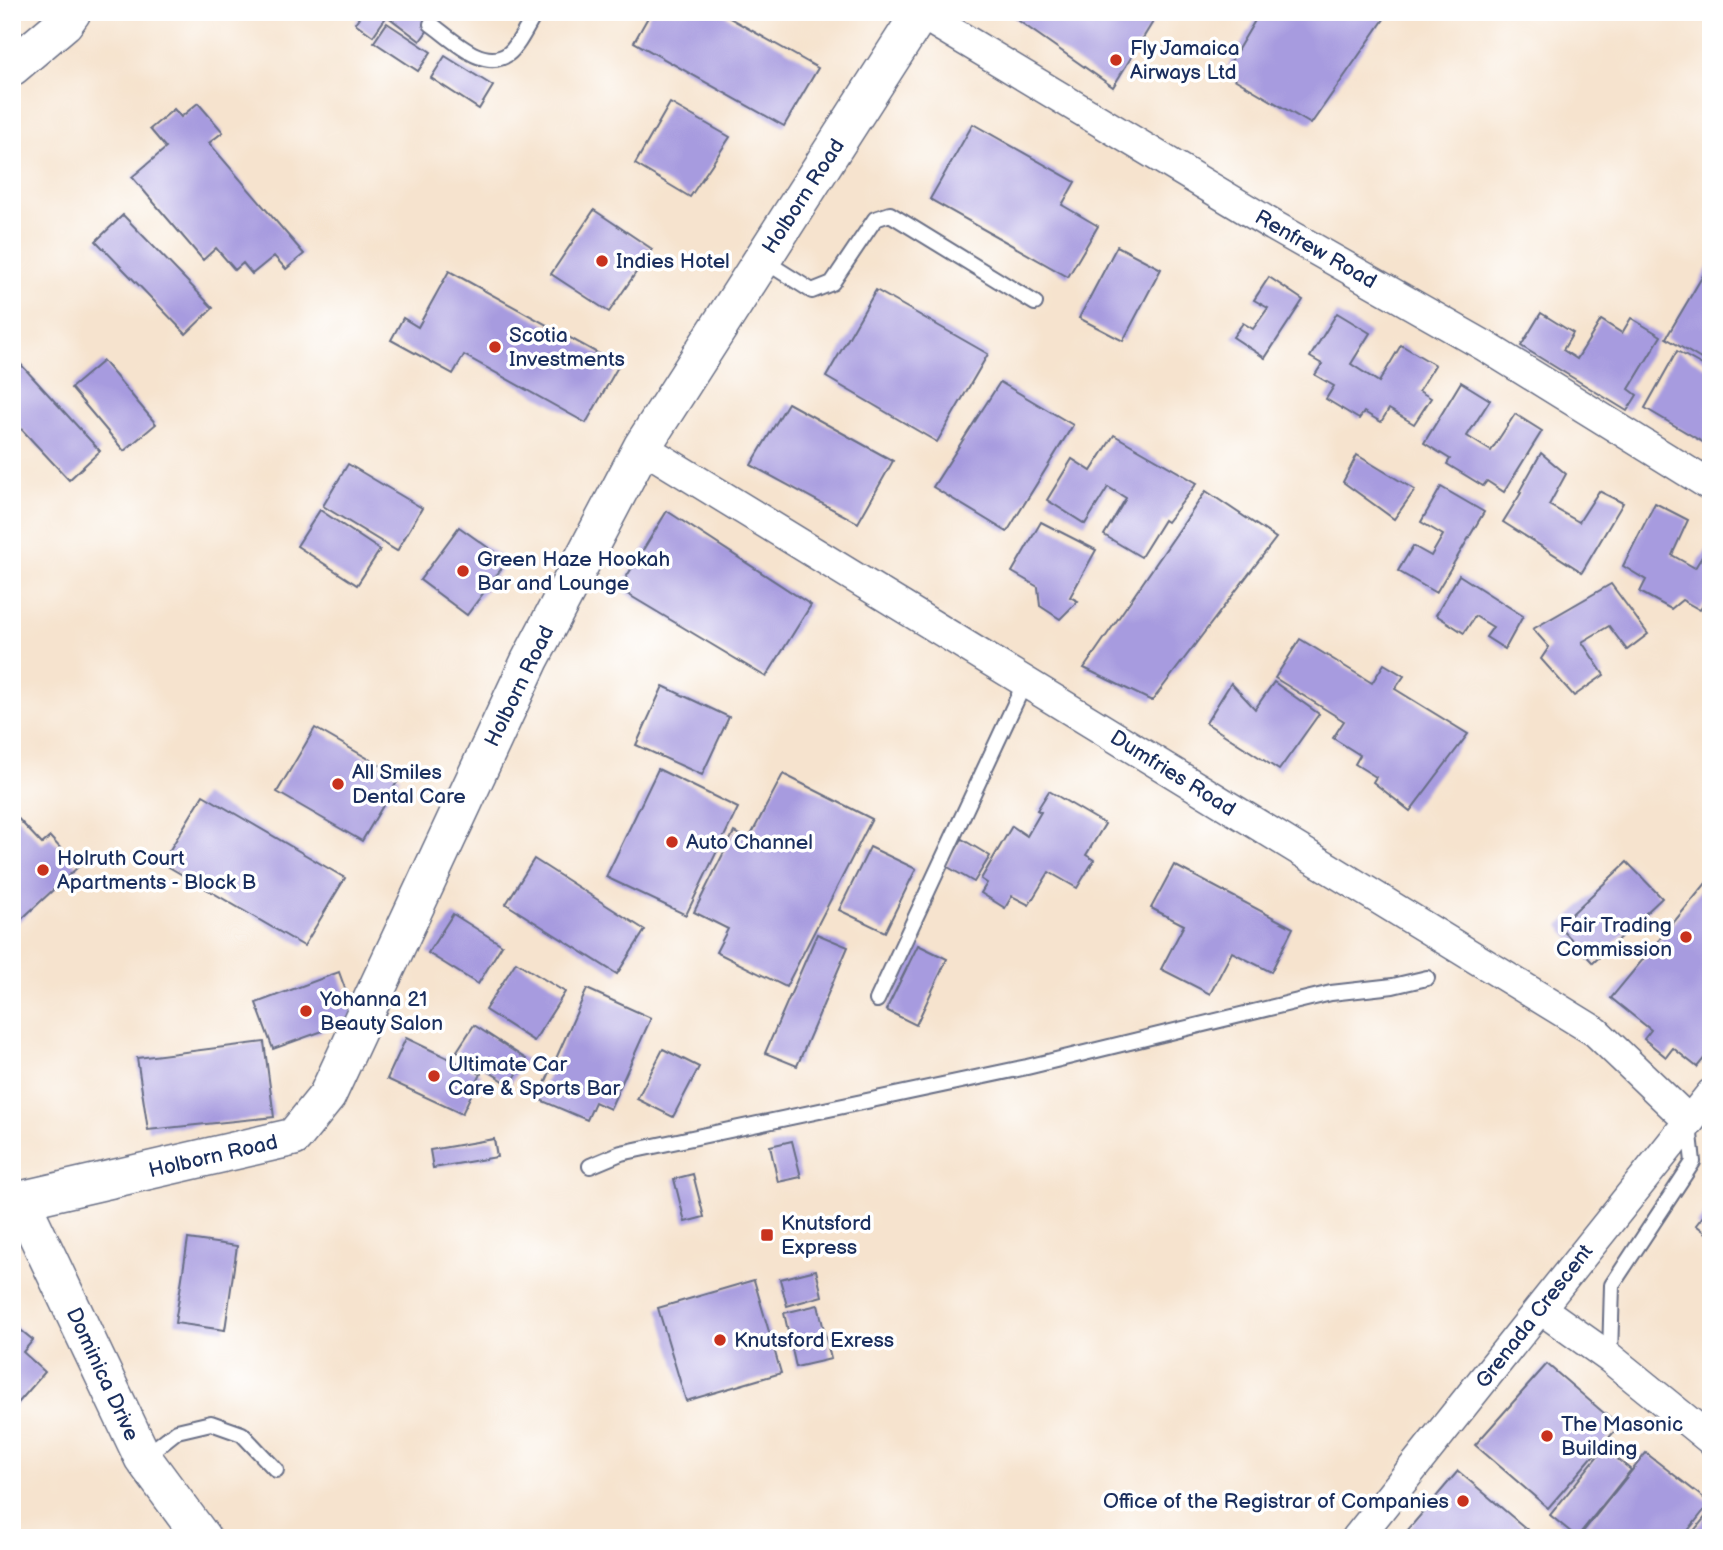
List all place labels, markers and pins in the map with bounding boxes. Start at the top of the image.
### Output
place label: Fly Jamaica Airways Ltd [1130,36,1240,85]
marker: Fly Jamaica Airways Ltd [1108,52,1124,68]
place label: Indies Hotel [616,249,730,274]
marker: Indies Hotel [594,253,610,269]
place label: Scotia Investments [509,323,625,372]
marker: Scotia Investments [487,339,503,355]
place label: Green Haze Hookah Bar and Lounge [477,547,670,596]
marker: Green Haze Hookah Bar and Lounge [455,563,471,579]
place label: All Smiles Dental Care [352,760,466,809]
marker: All Smiles Dental Care [330,776,346,792]
place label: Auto Channel [686,830,813,855]
marker: Auto Channel [664,834,680,850]
place label: Holruth Court Apartments - Block B [57,846,256,895]
marker: Holruth Court Apartments - Block B [35,862,51,878]
place label: Fair Trading Commission [1556,913,1672,962]
marker: Fair Trading Commission [1678,929,1694,945]
place label: Yohanna 21 Beauty Salon [319,987,443,1036]
marker: Yohanna 21 Beauty Salon [298,1003,314,1019]
place label: Ultimate Car Care & Sports Bar [448,1052,620,1101]
marker: Ultimate Car Care & Sports Bar [426,1068,442,1084]
place label: Knutsford Express [781,1211,871,1260]
marker: Knutsford Express [759,1227,775,1243]
place label: Knutsford Exress [734,1328,894,1353]
marker: Knutsford Exress [712,1332,728,1348]
place label: The Masonic Building [1561,1412,1683,1461]
marker: The Masonic Building [1539,1428,1555,1444]
place label: Office of the Registrar of Companies [1103,1489,1449,1514]
marker: Office of the Registrar of Companies [1455,1493,1471,1509]

